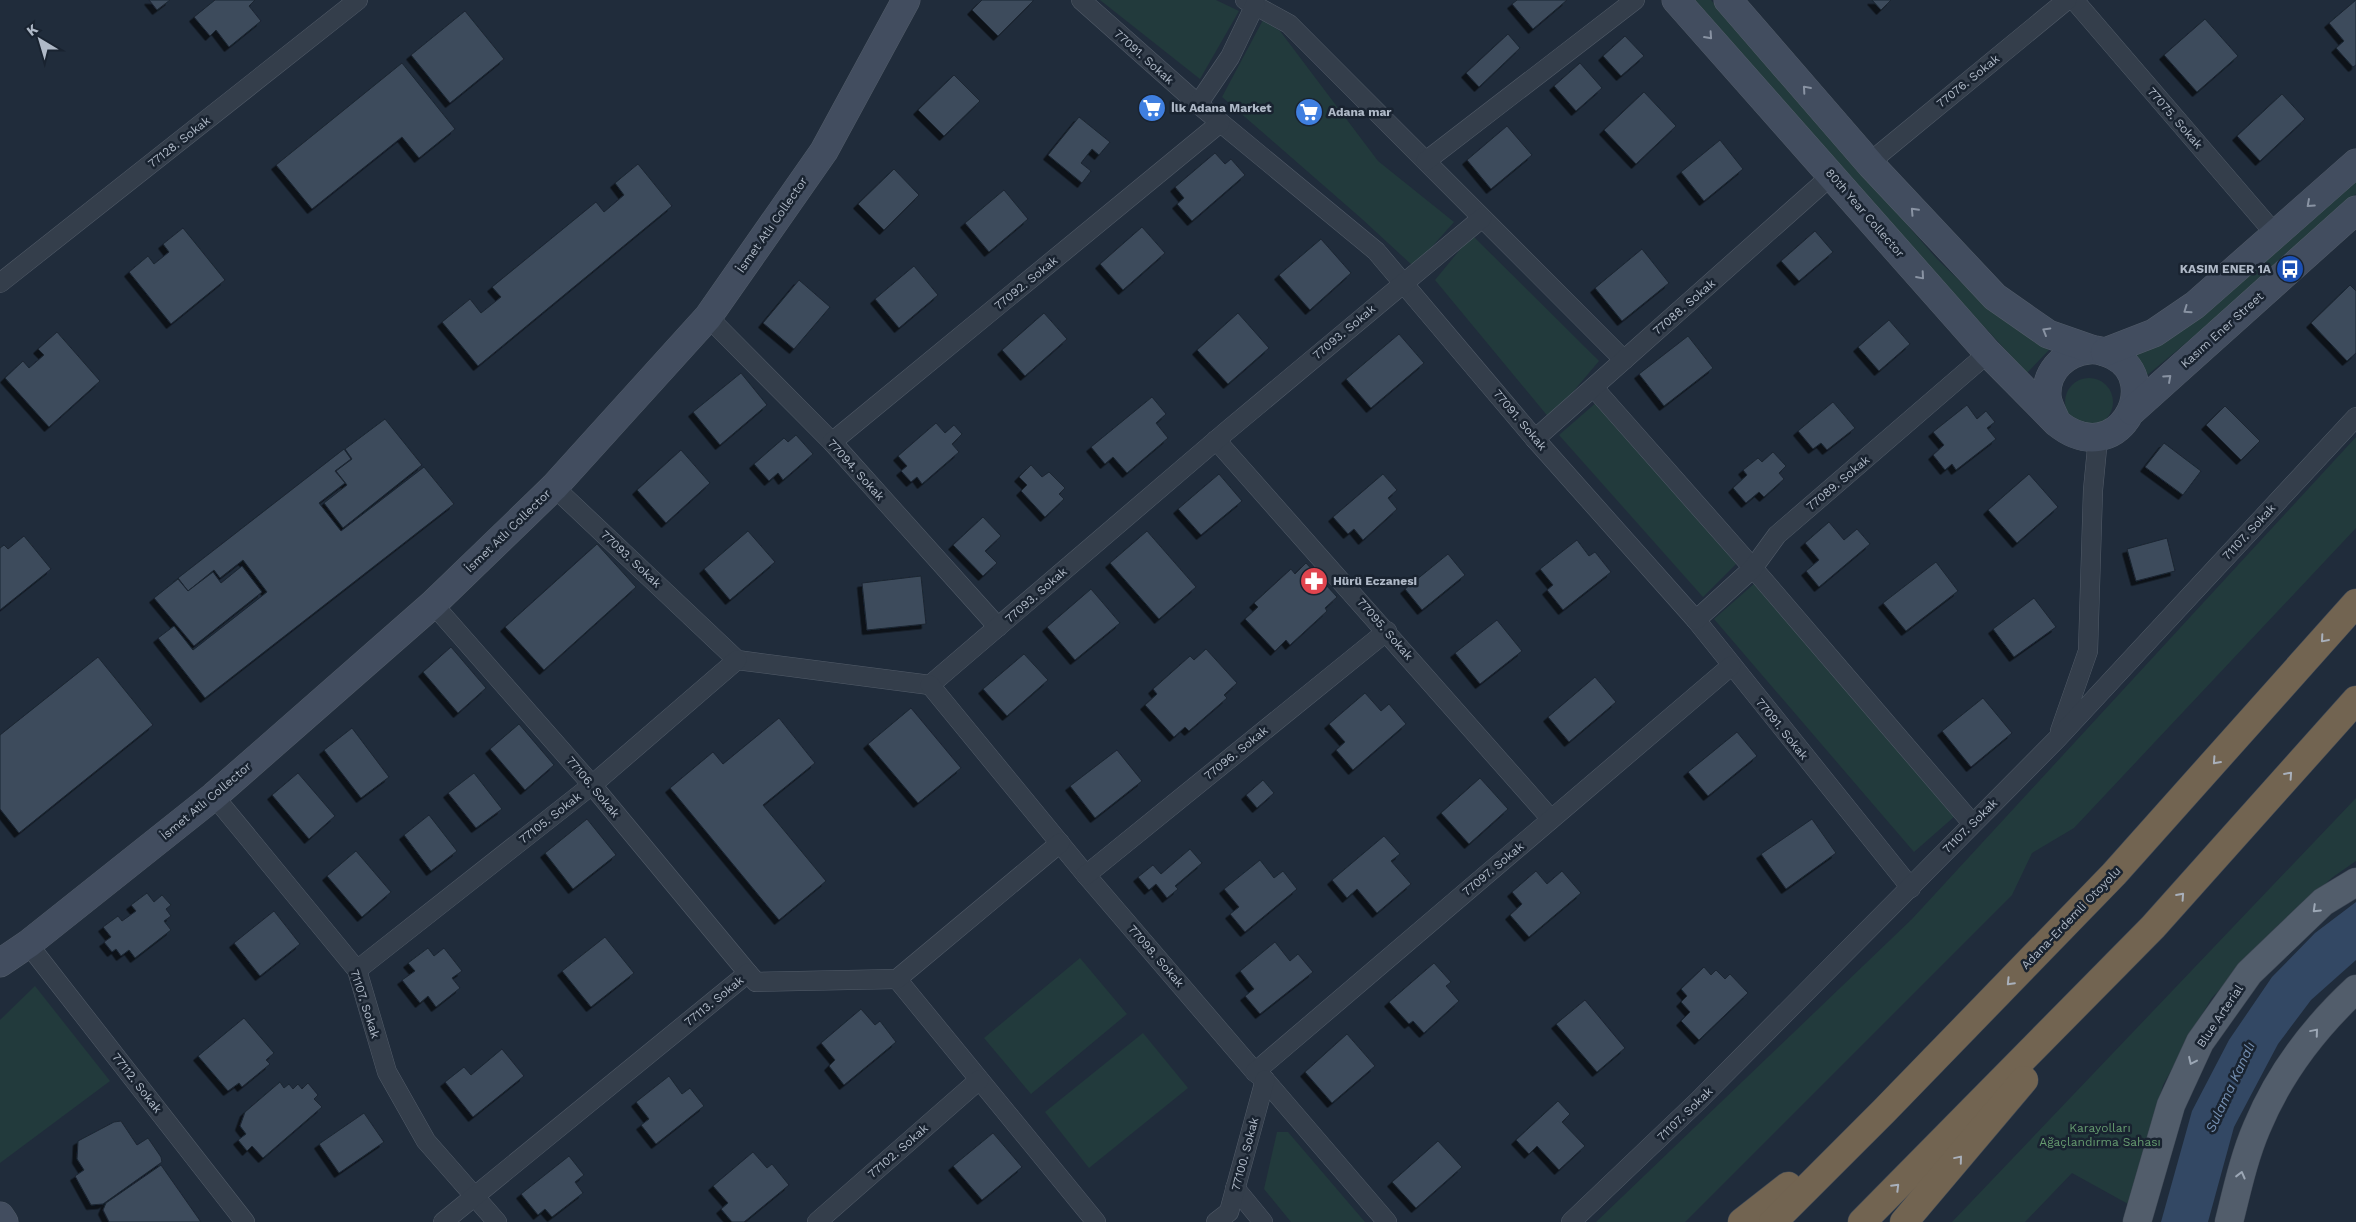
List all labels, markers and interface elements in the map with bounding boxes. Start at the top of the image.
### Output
north arrow [15,15,65,65]
text: K [23,20,41,39]
street label: 77091. Sokak [1111,27,1177,88]
one-way arrow [1703,31,1712,40]
street label: 77076. Sokak [1934,51,2002,111]
street label: 77075. Sokak [2145,84,2206,152]
one-way arrow [1802,86,1811,95]
supermarket icon: İlk Adana Market [1137,93,1167,123]
supermarket icon: Adana mar [1294,97,1324,127]
place label: İlk Adana Market [1171,101,1272,115]
place label: Adana mar [1328,105,1392,119]
street label: 77128. Sokak [145,113,213,171]
street label: 80th Year Collector [1823,166,1907,260]
street label: İsmet Atlı Collector [734,174,810,276]
one-way arrow [2307,198,2316,207]
one-way arrow [1911,207,1920,216]
street label: 77092. Sokak [991,253,1061,313]
bus stop icon: KASIM ENER 1A [2275,254,2305,284]
place label: KASIM ENER 1A [2180,262,2272,276]
one-way arrow [1915,270,1924,279]
street label: 77088. Sokak [1650,276,1718,338]
street label: Kasım Ener Street [2178,289,2266,371]
street label: 77093. Sokak [1310,302,1378,362]
one-way arrow [2183,304,2193,313]
one-way arrow [2042,328,2051,338]
one-way arrow [2162,375,2171,384]
street label: 77091. Sokak [1490,387,1550,453]
street label: 77094. Sokak [825,436,887,504]
street label: 77089. Sokak [1804,453,1872,513]
street label: İsmet Atlı Collector [462,486,554,576]
street label: 71107. Sokak [2220,501,2279,563]
street label: 77093. Sokak [598,528,664,591]
street label: 77093. Sokak [1002,564,1070,626]
pharmacy icon: Hürü Eczanesi [1299,566,1329,596]
place label: Hürü Eczanesi [1333,574,1417,588]
street label: 77095. Sokak [1354,595,1416,663]
one-way arrow [2321,634,2330,643]
street label: 77091. Sokak [1753,695,1811,763]
street label: 77096. Sokak [1201,723,1271,783]
street label: 77106. Sokak [563,754,623,821]
one-way arrow [2213,755,2222,764]
street label: İsmet Atlı Collector [158,759,254,843]
one-way arrow [2283,771,2292,780]
street label: 77105. Sokak [516,789,584,847]
street label: 71107. Sokak [1940,796,2000,856]
street label: 77097. Sokak [1459,839,1527,899]
street label: Adana-Erdemli Otoyolu [2018,864,2124,972]
one-way arrow [2175,892,2184,901]
one-way arrow [2313,903,2322,912]
street label: 77098. Sokak [1125,922,1187,990]
street label: 71107. Sokak [347,968,383,1040]
street label: 77113. Sokak [682,973,747,1029]
one-way arrow [2006,976,2015,985]
street label: Blue Arterial [2194,982,2246,1050]
one-way arrow [2310,1028,2319,1037]
water label: Sulama Kanalı [2202,1039,2258,1135]
street label: 77112. Sokak [109,1050,165,1116]
one-way arrow [2187,1056,2198,1065]
street label: 71107. Sokak [1654,1084,1716,1144]
street label: 77100. Sokak [1229,1116,1262,1192]
street label: 77102. Sokak [865,1121,931,1181]
park label: Karayolları Ağaçlandırma Sahası [2039,1121,2161,1149]
one-way arrow [1953,1156,1961,1165]
one-way arrow [2235,1170,2246,1179]
one-way arrow [1890,1184,1899,1193]

